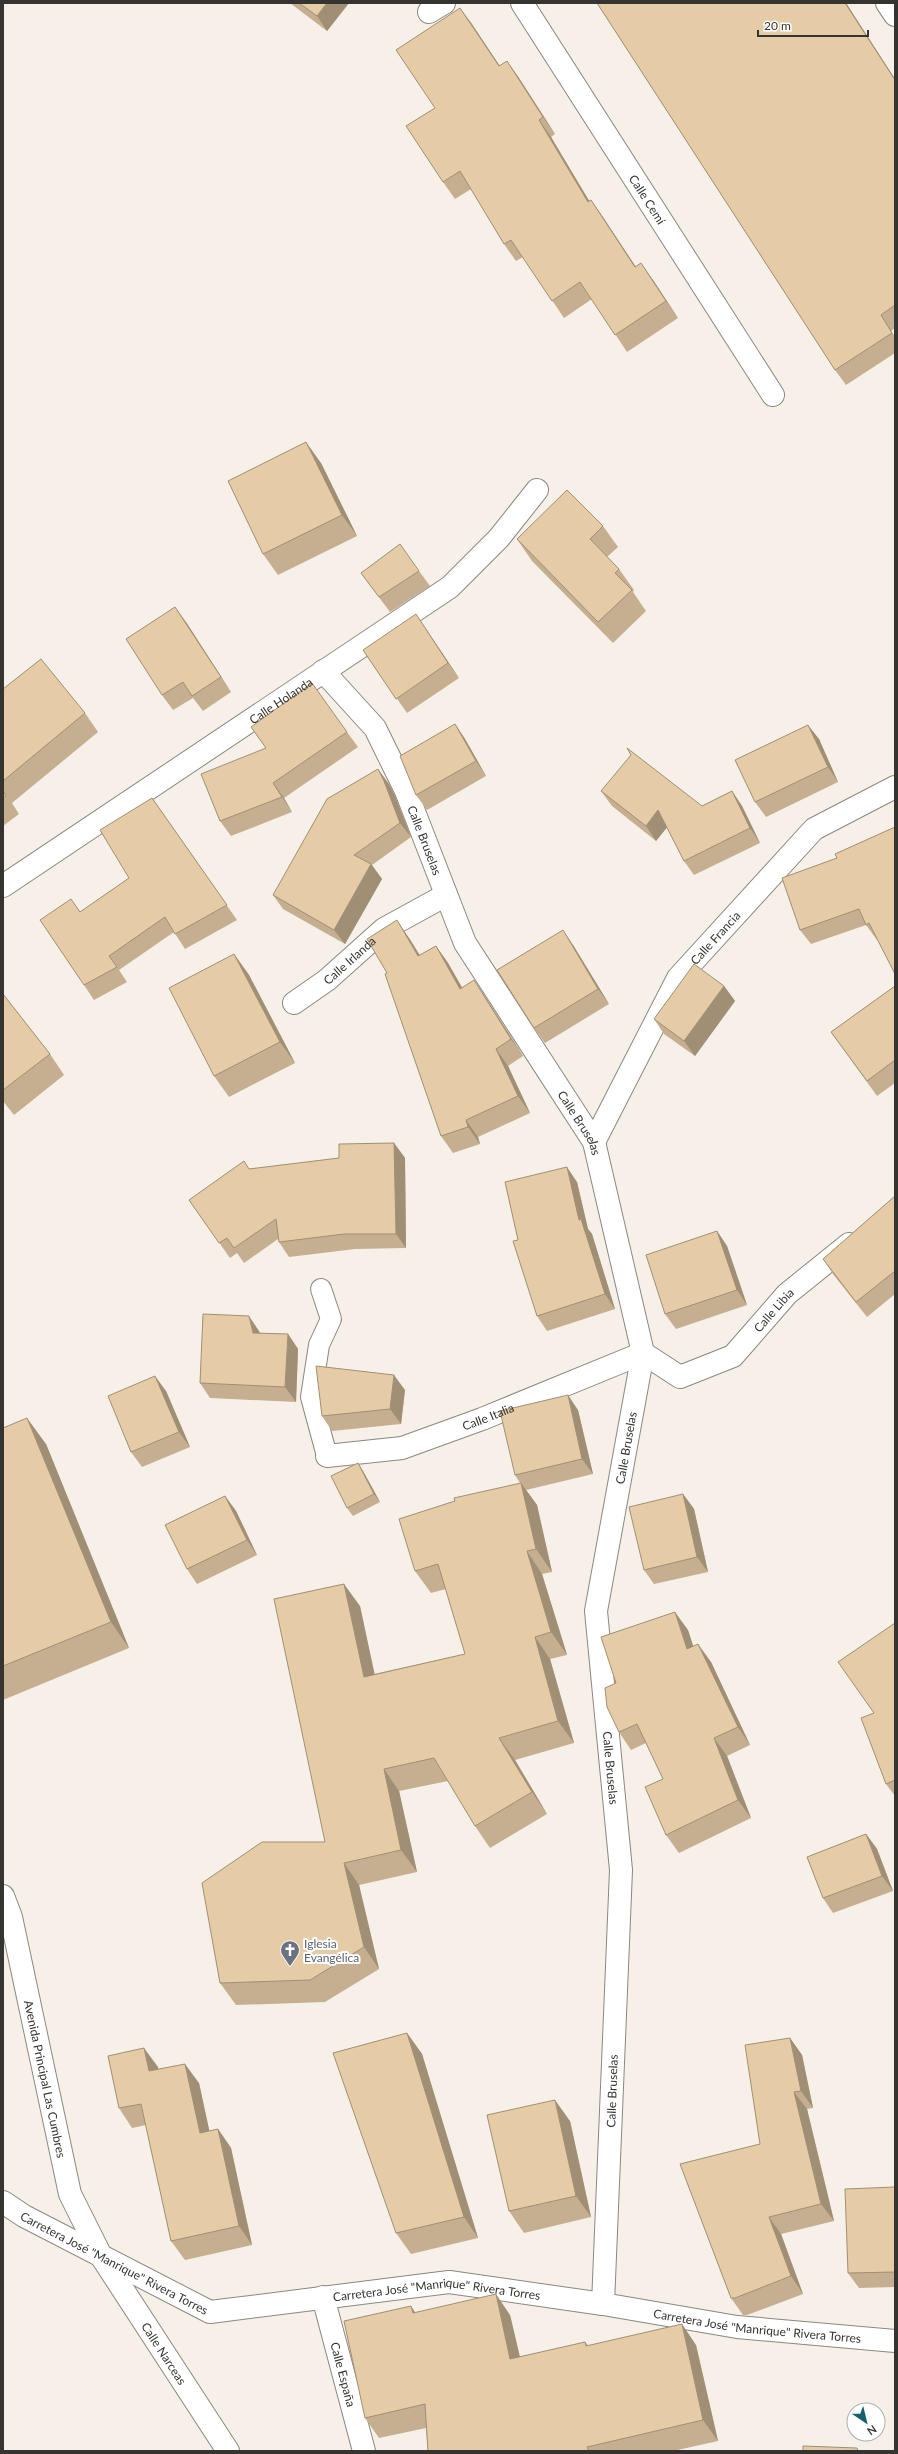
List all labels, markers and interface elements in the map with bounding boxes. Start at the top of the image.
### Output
scale bar [758,12,868,38]
text: 20 m [764,18,791,33]
street label: Calle Cemí [626,172,670,228]
street label: Calle Holanda [246,674,315,727]
street label: Calle Bruselas [405,803,445,877]
street label: Calle Francia [687,908,743,967]
street label: Calle Irlanda [320,933,378,987]
street label: Calle Bruselas [555,1087,604,1156]
street label: Calle Libia [750,1284,796,1335]
street label: Calle Italia [460,1399,516,1433]
street label: Calle Bruselas [612,1411,640,1485]
street label: Calle Bruselas [600,1731,622,1805]
place label: Iglesia Evangélica [304,1936,359,1965]
church icon: Iglesia Evangélica [279,1939,301,1967]
street label: Avenida Principal Las Cumbres [21,1999,70,2159]
street label: Calle Bruselas [603,2054,621,2128]
street label: Carretera José "Manrique" Rivera Torres [18,2208,211,2317]
street label: Carretera José "Manrique" Rivera Torres [332,2274,541,2304]
street label: Carretera José "Manrique" Rivera Torres [652,2305,862,2345]
street label: Calle Narceas [139,2319,190,2387]
street label: Calle España [328,2340,359,2408]
north arrow [846,2402,886,2442]
text: N [865,2423,879,2438]

